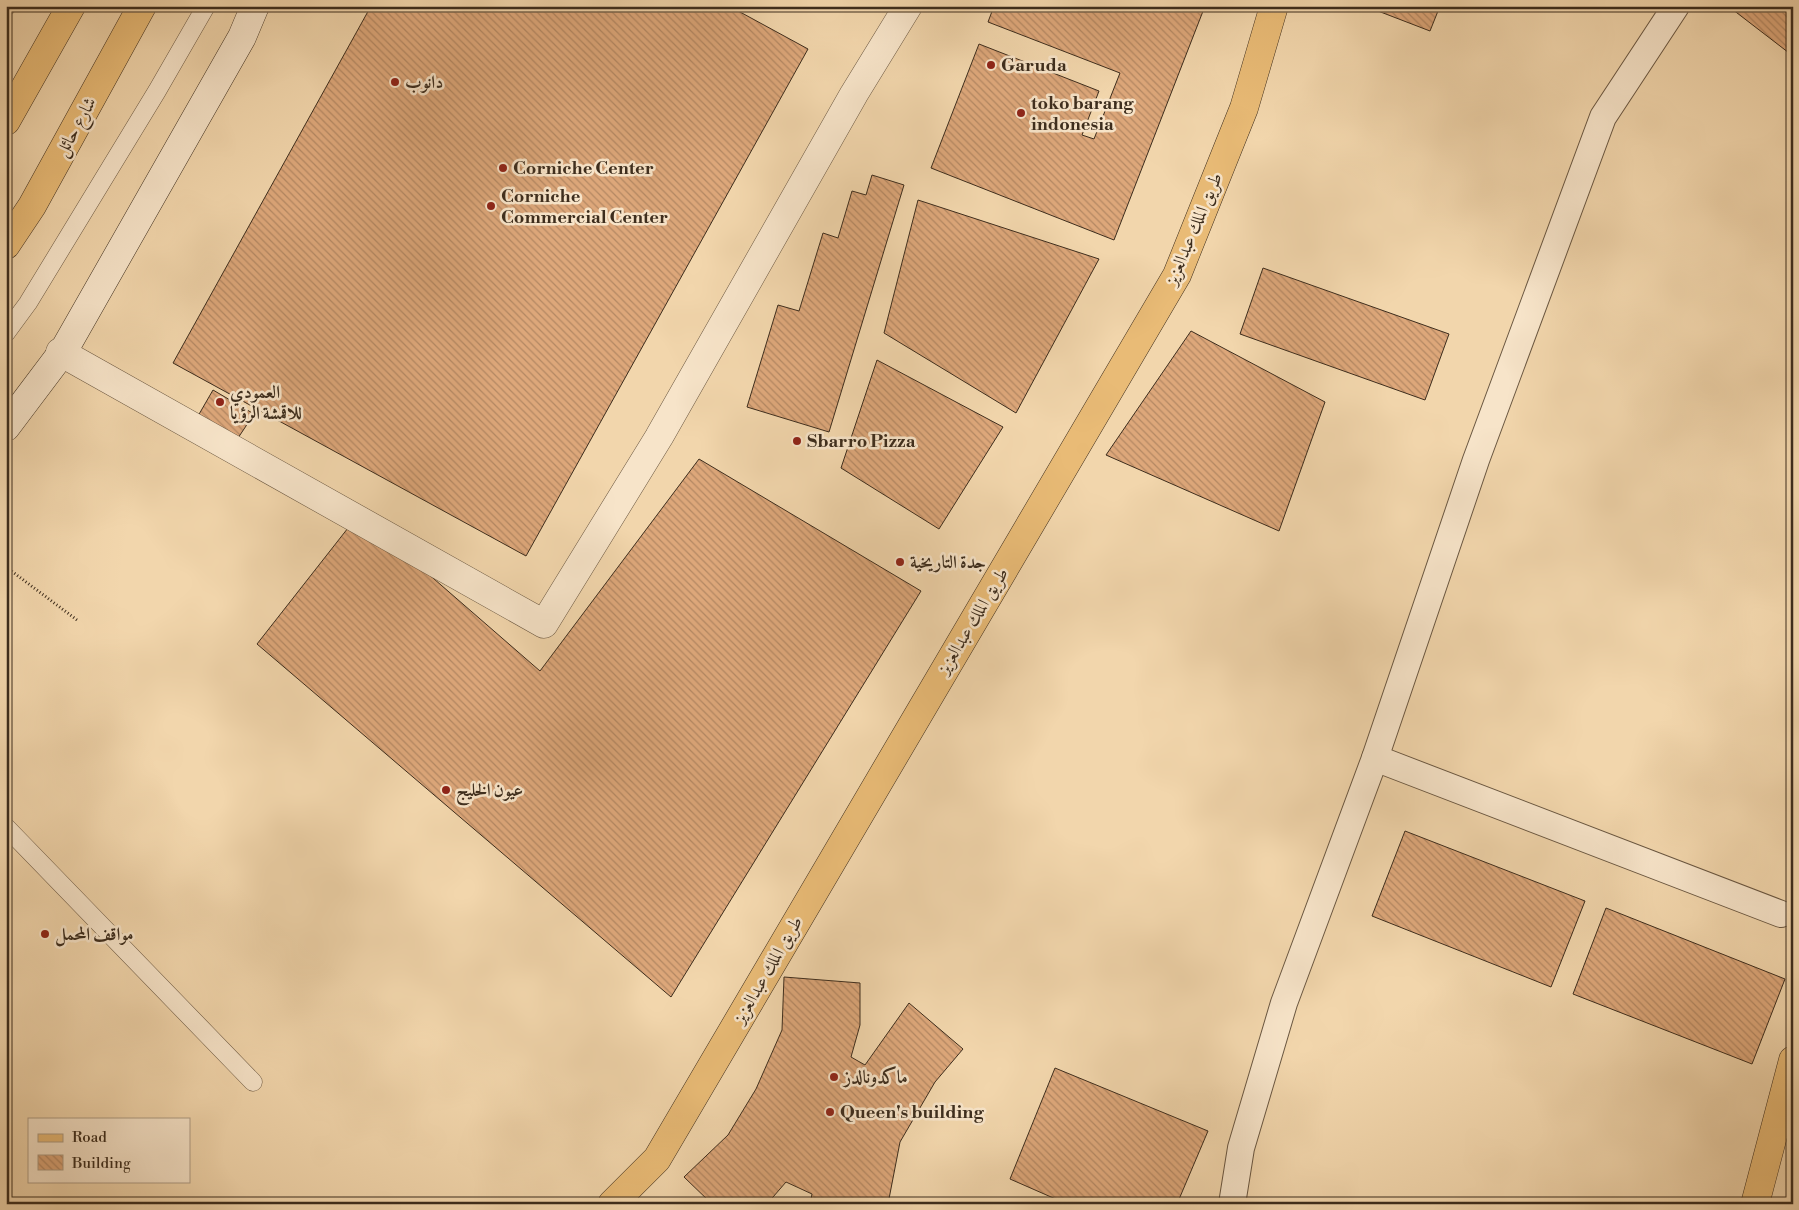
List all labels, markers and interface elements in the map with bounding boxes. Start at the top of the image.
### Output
place label: Garuda [1001,54,1067,77]
marker: Garuda [985,59,997,71]
place label: دانوب [405,71,443,94]
marker: دانوب [389,76,401,88]
place label: toko barang indonesia [1031,92,1134,136]
street label: شارع حائل [50,93,104,162]
marker: toko barang indonesia [1015,107,1027,119]
place label: Corniche Center [513,157,654,180]
marker: Corniche Center [497,162,509,174]
street label: طريق الملك عبدالعزيز [1159,169,1228,291]
place label: Corniche Commercial Center [501,185,668,229]
marker: Corniche Commercial Center [485,200,497,212]
place label: العمودي للاقمشة الرؤيا [230,381,302,425]
marker: العمودي للاقمشة الرؤيا [214,396,226,408]
place label: Sbarro Pizza [807,430,916,453]
marker: Sbarro Pizza [791,435,803,447]
place label: جدة التاريخية [910,551,986,574]
marker: جدة التاريخية [894,556,906,568]
street label: طريق الملك عبدالعزيز [931,564,1014,680]
place label: عيون الخليج [456,779,523,806]
marker: عيون الخليج [440,784,452,796]
street label: طريق الملك عبدالعزيز [727,912,808,1030]
place label: مواقف المحمل [55,923,134,947]
marker: مواقف المحمل [39,928,51,940]
place label: ماكدونالدز [842,1066,908,1089]
marker: ماكدونالدز [828,1071,840,1083]
place label: Queen's building [840,1101,984,1124]
marker: Queen's building [824,1106,836,1118]
legend [28,1118,190,1182]
text: Road [72,1128,107,1147]
text: Building [71,1154,131,1173]

